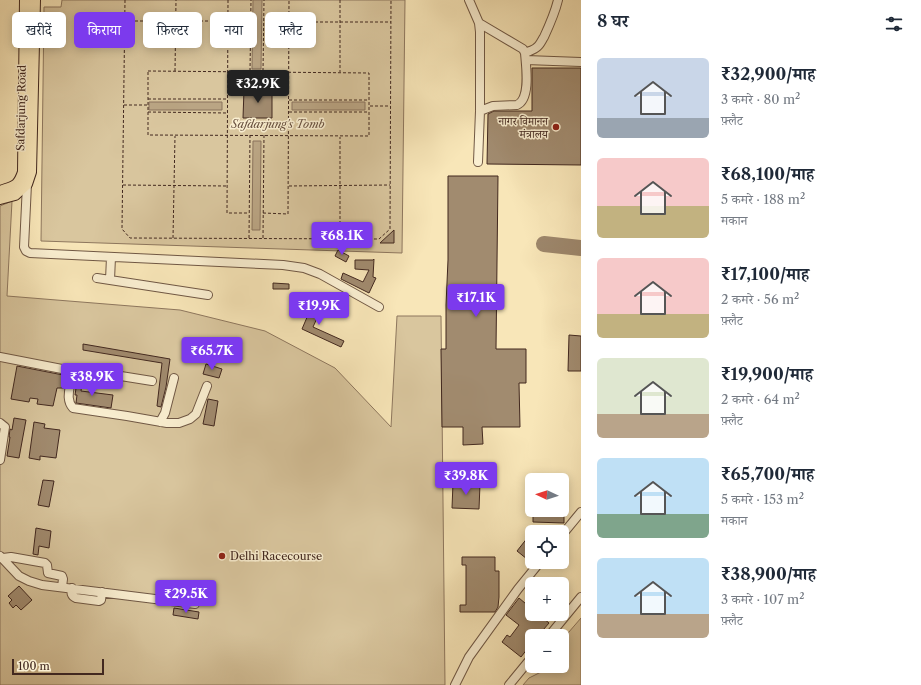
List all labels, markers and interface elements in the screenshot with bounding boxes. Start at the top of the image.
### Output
text: 8 घर [597,11,629,31]
chip: खरीदें [12,12,66,48]
chip: किराया [74,12,135,48]
chip: फ़िल्टर [143,12,202,48]
chip: नया [210,12,257,48]
chip: फ़्लैट [265,12,316,48]
icon: filters [883,13,905,35]
text: ₹32,900/माह [721,64,815,84]
street label: Safdarjung Road [13,65,29,151]
pin: ₹32.9K [225,70,291,104]
icon: home [629,74,677,122]
text: ₹32.9K [236,75,280,91]
text: 3 कमरे · 80 m² [721,91,800,107]
text: फ़्लैट [721,112,743,128]
place label: नागर विमानन मंत्रालय [497,114,549,141]
park label: Safdarjung's Tomb [230,117,325,131]
marker: नागर विमानन मंत्रालय [551,122,561,132]
text: ₹68,100/माह [721,164,814,184]
icon: home [629,174,677,222]
text: 5 कमरे · 188 m² [721,191,805,207]
text: मकान [721,212,747,228]
pin: ₹68.1K [309,222,375,256]
text: ₹68.1K [321,227,363,243]
text: ₹17,100/माह [721,264,809,284]
icon: home [629,274,677,322]
pin: ₹17.1K [443,284,509,318]
text: ₹17.1K [456,289,496,305]
text: 2 कमरे · 56 m² [721,291,799,307]
pin: ₹19.9K [286,292,352,326]
text: ₹19.9K [298,297,340,313]
text: फ़्लैट [721,312,743,328]
pin: ₹65.7K [179,337,245,371]
text: ₹65.7K [191,342,233,358]
pin: ₹38.9K [59,363,125,397]
text: ₹19,900/माह [721,364,813,384]
text: ₹38.9K [70,368,114,384]
icon: home [629,374,677,422]
text: 2 कमरे · 64 m² [721,391,800,407]
text: फ़्लैट [721,412,743,428]
pin: ₹39.8K [433,462,499,496]
text: ₹65,700/माह [721,464,814,484]
text: ₹39.8K [444,467,488,483]
north arrow [525,473,569,517]
map controls [525,473,569,673]
icon: home [629,474,677,522]
text: 5 कमरे · 153 m² [721,491,804,507]
text: मकान [721,512,747,528]
button: locate [525,525,569,569]
place label: Delhi Racecourse [230,549,322,563]
marker: Delhi Racecourse [217,551,227,561]
text: ₹38,900/माह [721,564,816,584]
icon: home [629,574,677,622]
button: + [525,577,569,621]
pin: ₹29.5K [153,580,219,614]
text: ₹29.5K [164,585,208,601]
text: 3 कमरे · 107 m² [721,591,805,607]
text: फ़्लैट [721,612,743,628]
button: − [525,629,569,673]
scale bar [12,657,104,676]
text: 100 m [18,659,50,673]

